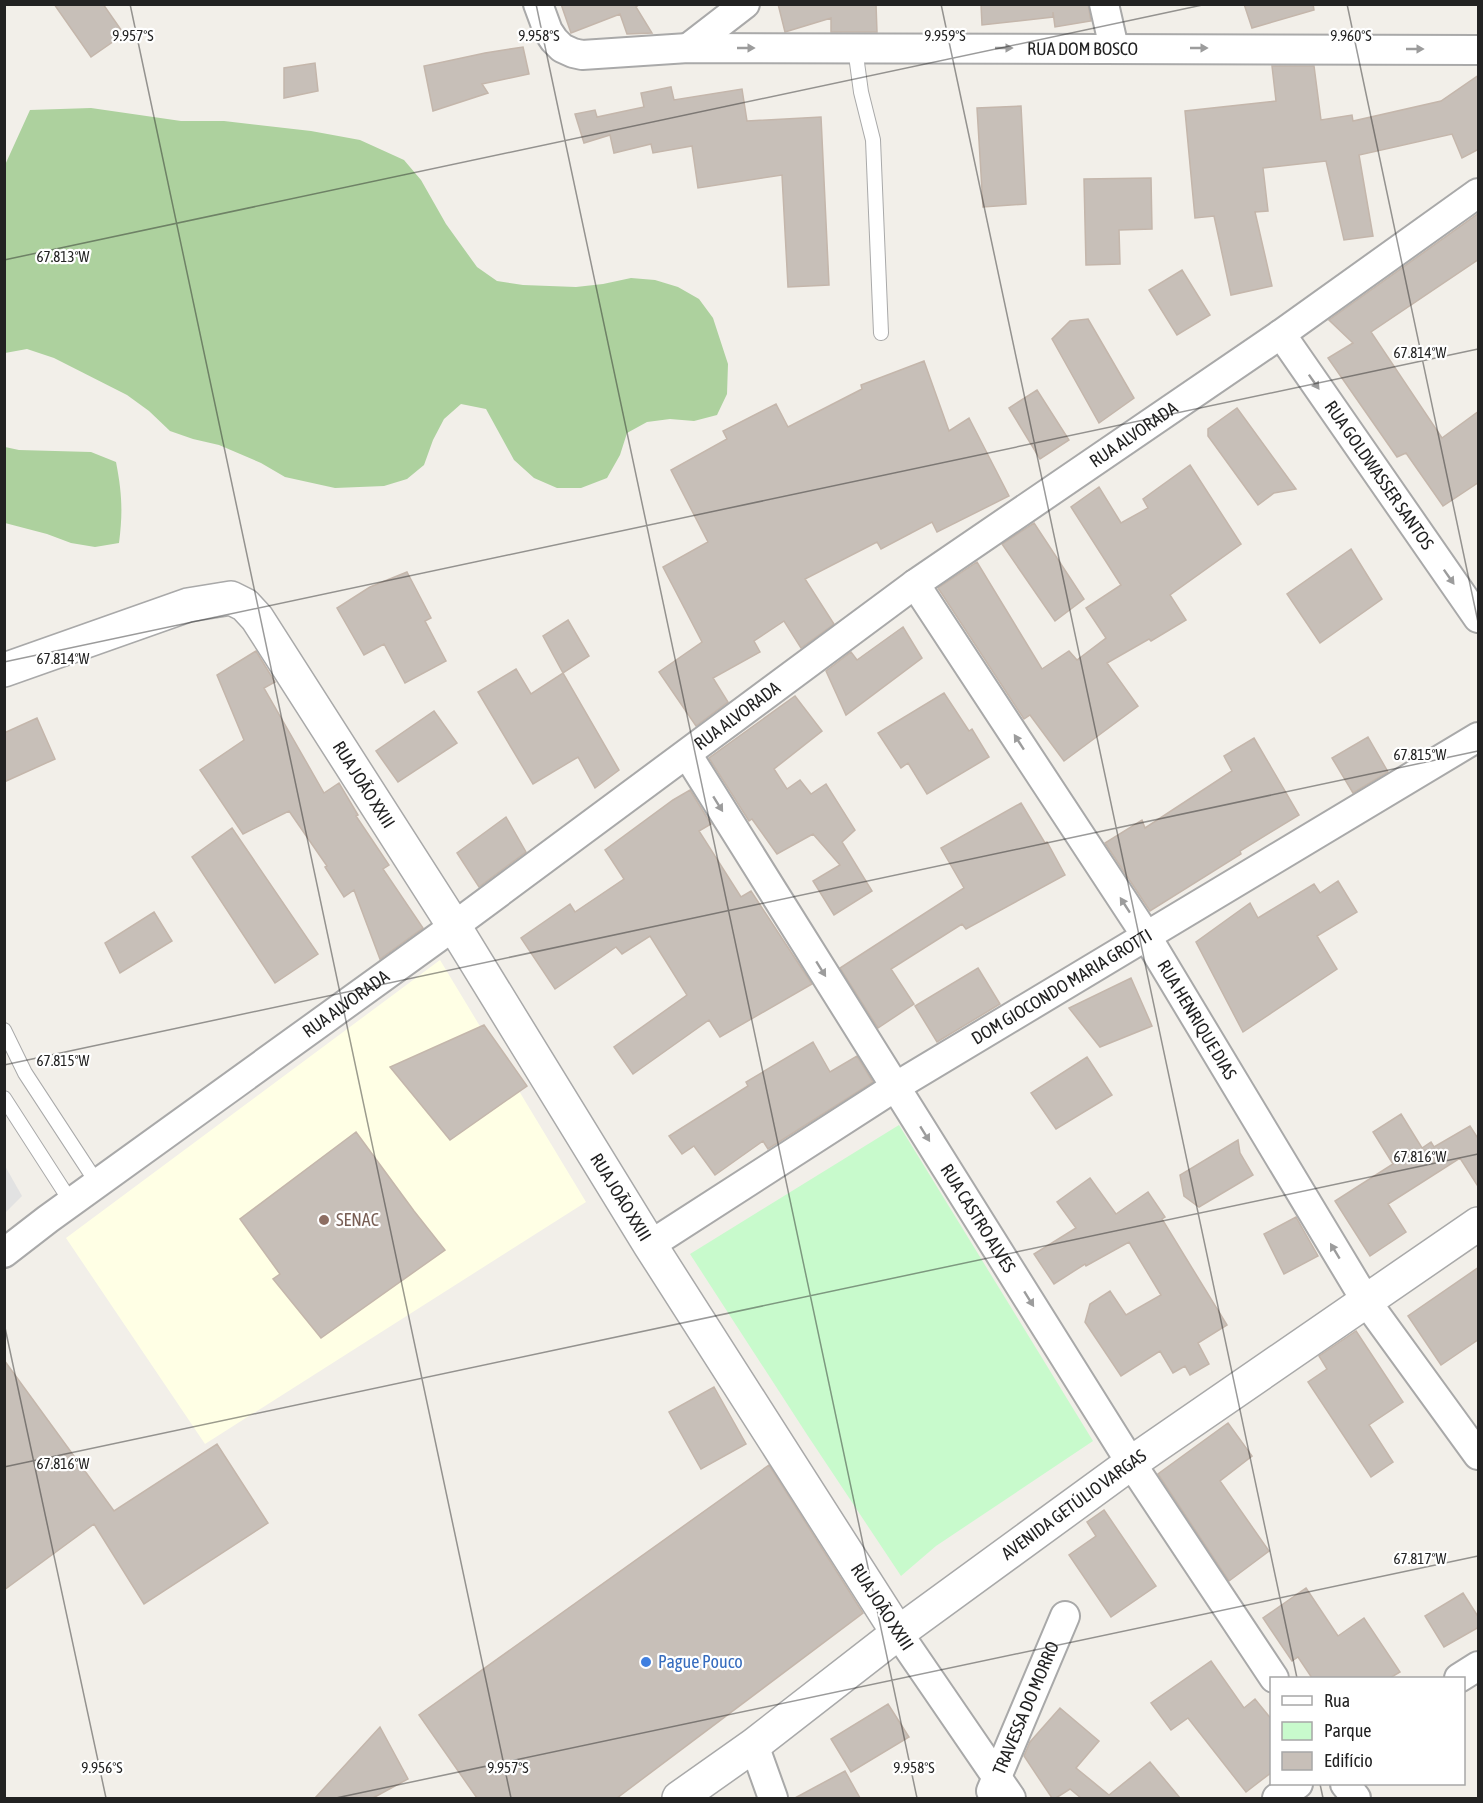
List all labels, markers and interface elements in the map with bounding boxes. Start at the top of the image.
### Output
text: 9.957°S [112,27,154,44]
text: 9.958°S [518,27,560,44]
text: 9.959°S [924,27,966,44]
text: 9.960°S [1330,27,1372,44]
street label: RUA DOM BOSCO [1027,38,1138,59]
one-way arrow [737,43,756,53]
one-way arrow [995,43,1014,53]
one-way arrow [1190,43,1209,53]
one-way arrow [1406,44,1425,54]
text: 67.813°W [37,248,90,265]
text: 67.814°W [1394,344,1447,361]
one-way arrow [1308,374,1319,390]
street label: RUA ALVORADA [1085,397,1181,472]
street label: RUA GOLDWASSER SANTOS [1321,397,1439,554]
one-way arrow [1444,568,1455,585]
text: 67.814°W [37,650,90,667]
street label: RUA ALVORADA [690,677,784,754]
one-way arrow [1013,734,1024,750]
street label: RUA JOÃO XXIII [329,737,400,832]
text: 67.815°W [1394,746,1447,763]
one-way arrow [712,796,723,812]
one-way arrow [1120,897,1131,913]
street label: DOM GIOCONDO MARIA GROTTI [968,924,1155,1049]
street label: RUA HENRIQUE DIAS [1153,956,1241,1083]
one-way arrow [816,961,827,977]
street label: RUA ALVORADA [298,965,393,1042]
text: 67.815°W [37,1052,90,1069]
one-way arrow [919,1126,930,1142]
text: 67.816°W [1394,1148,1447,1165]
street label: RUA JOÃO XXIII [586,1149,656,1245]
street label: RUA CASTRO ALVES [936,1160,1020,1277]
place label: SENAC [336,1209,379,1230]
marker: SENAC [317,1213,331,1227]
one-way arrow [1330,1243,1341,1259]
one-way arrow [1023,1291,1034,1308]
street label: AVENIDA GETÚLIO VARGAS [997,1444,1150,1564]
text: 67.816°W [37,1455,90,1472]
text: 67.817°W [1394,1550,1447,1567]
street label: RUA JOÃO XXIII [847,1560,918,1654]
street label: TRAVESSA DO MORRO [988,1638,1063,1778]
place label: Pague Pouco [658,1651,743,1672]
marker: Pague Pouco [639,1655,653,1669]
legend [1270,1677,1465,1785]
text: Rua [1324,1690,1350,1711]
text: Parque [1324,1720,1372,1741]
text: Edifício [1324,1750,1373,1771]
text: 9.956°S [81,1759,123,1776]
text: 9.957°S [487,1759,529,1776]
text: 9.958°S [893,1759,935,1776]

